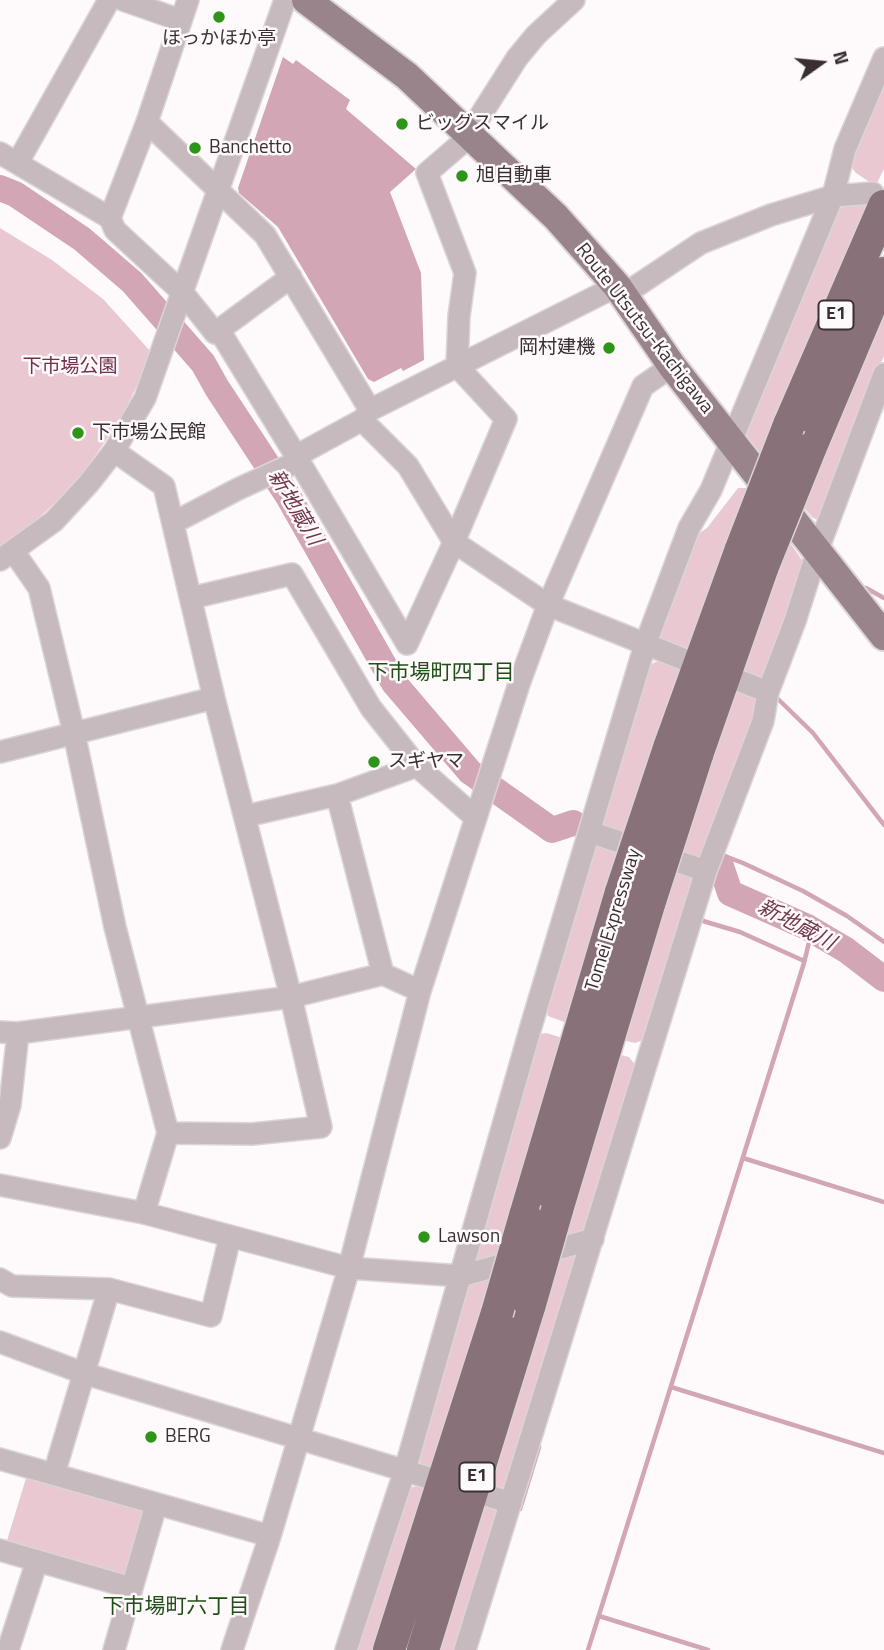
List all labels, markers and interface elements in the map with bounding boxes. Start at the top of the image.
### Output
marker: ほっかほか亭 [211,9,227,25]
place label: ほっかほか亭 [162,28,276,50]
north arrow [786,28,856,98]
text: N [826,47,857,68]
place label: ビッグスマイル [416,113,549,135]
marker: ビッグスマイル [394,116,410,132]
place label: Banchetto [209,137,292,159]
marker: Banchetto [187,140,203,156]
place label: 旭自動車 [476,165,552,187]
marker: 旭自動車 [454,168,470,184]
street label: Route Utsutsu-Kachigawa [570,239,718,419]
road number: E1 [818,300,854,330]
place label: 岡村建機 [519,337,595,359]
marker: 岡村建機 [601,340,617,356]
park label: 下市場公園 [23,356,117,378]
place label: 下市場公民館 [92,422,206,444]
marker: 下市場公民館 [70,425,86,441]
water label: 新地蔵川 [262,466,326,550]
district label: 下市場町四丁目 [368,661,514,687]
place label: スギヤマ [388,751,464,773]
marker: スギヤマ [366,754,382,770]
street label: Tomei Expressway [581,846,647,994]
water label: 新地蔵川 [753,895,839,957]
place label: Lawson [438,1226,500,1248]
marker: Lawson [416,1229,432,1245]
place label: BERG [165,1426,211,1448]
marker: BERG [143,1429,159,1445]
road number: E1 [460,1462,494,1492]
district label: 下市場町六丁目 [103,1595,249,1621]

